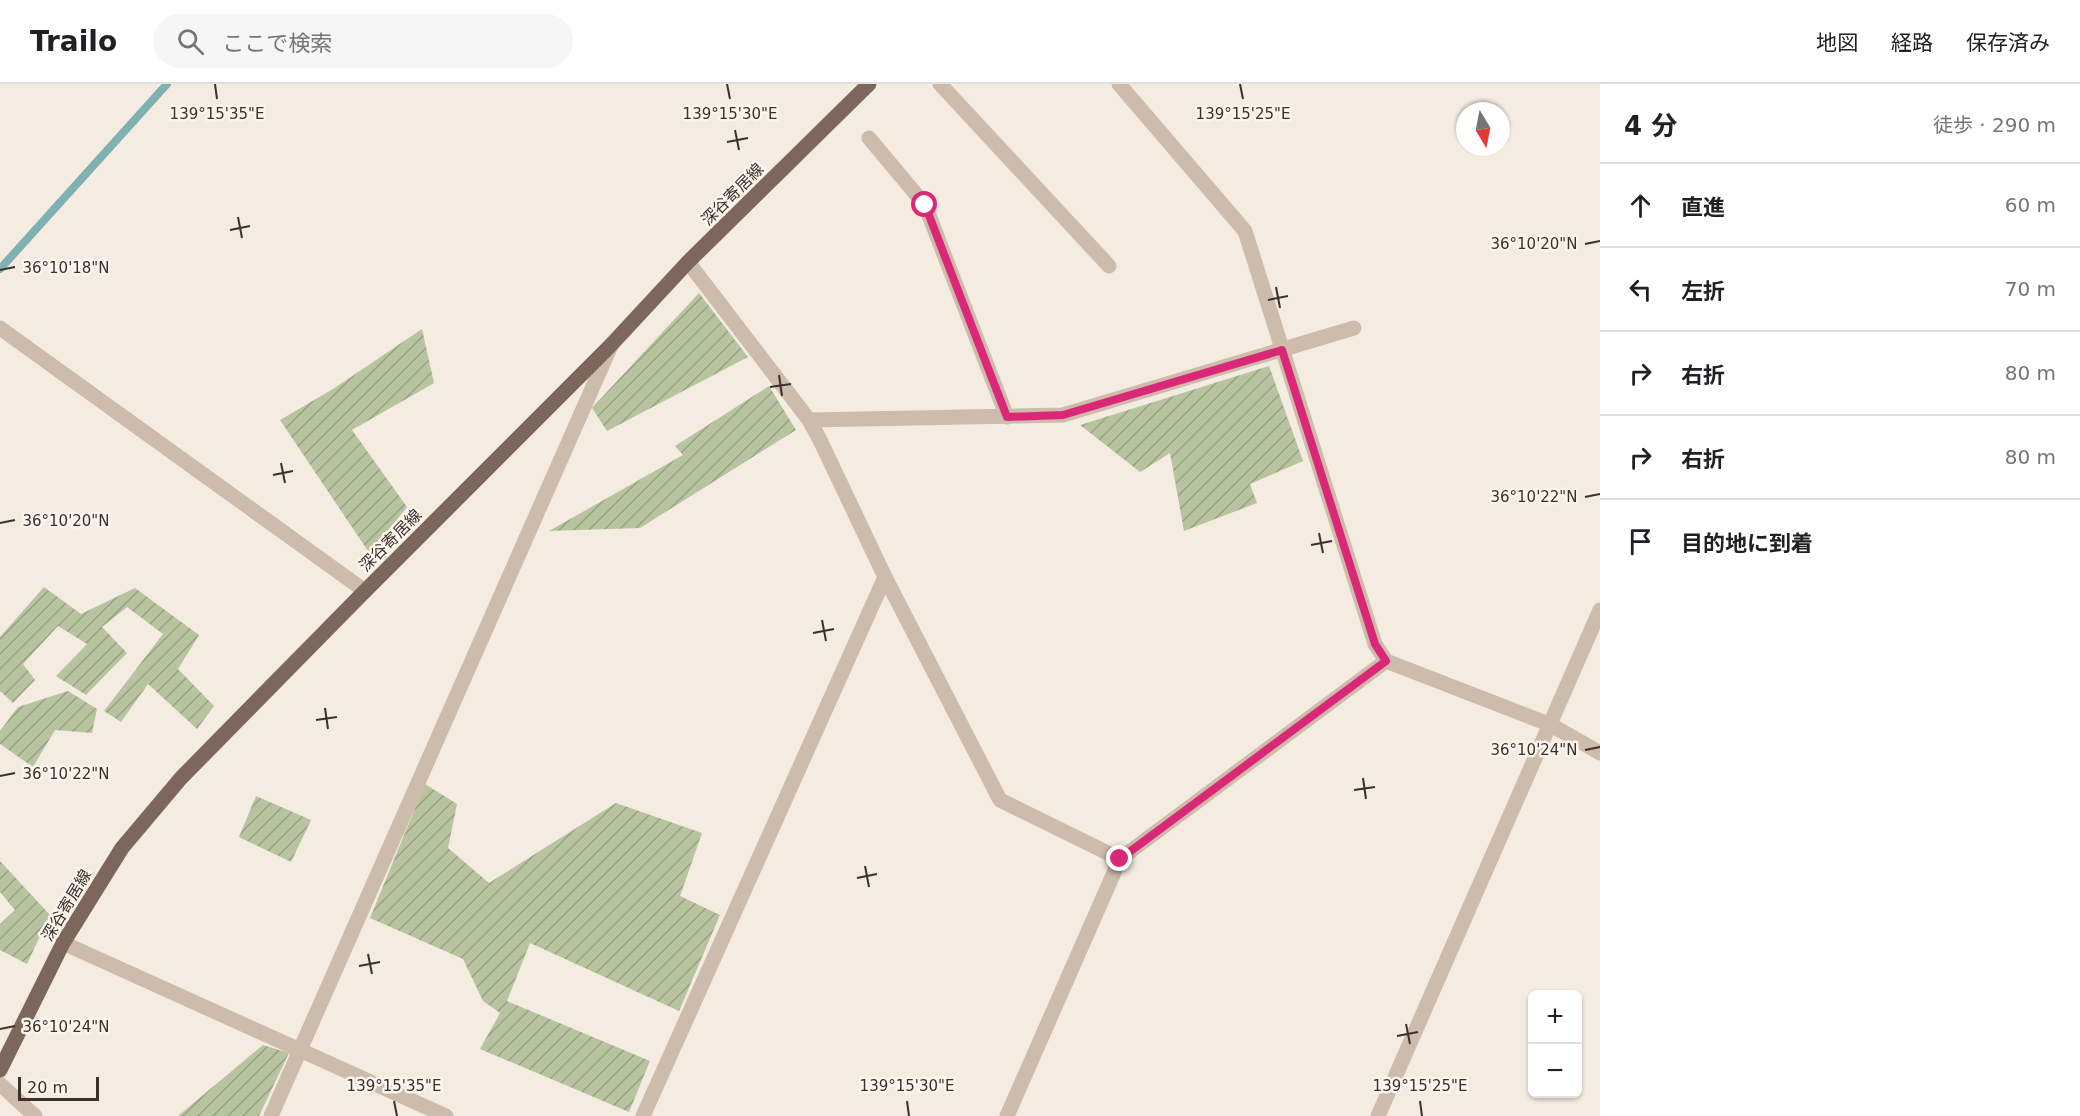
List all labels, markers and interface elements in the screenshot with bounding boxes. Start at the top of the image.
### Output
search box [153,14,573,68]
text: Trailo [30,25,117,58]
icon: search [174,25,207,58]
text: ここで検索 [222,31,332,56]
text: 地図 [1816,31,1858,55]
text: 経路 [1891,31,1933,55]
text: 保存済み [1966,31,2050,55]
north arrow [1456,102,1510,156]
text: 139°15'35"E [170,105,264,123]
text: 139°15'30"E [683,105,777,123]
text: 139°15'25"E [1196,105,1290,123]
text: 4 分 [1624,111,1677,141]
text: 徒歩 · 290 m [1933,113,2056,137]
street label: 深谷寄居線 [697,159,767,229]
icon: ahead [1624,189,1657,222]
route start [911,191,937,217]
text: 60 m [2005,193,2056,217]
text: 直進 [1681,195,1725,220]
text: 36°10'20"N [1490,235,1578,253]
text: 36°10'18"N [22,259,110,277]
icon: left [1624,273,1657,306]
text: 70 m [2005,277,2056,301]
text: 左折 [1681,279,1725,304]
icon: right [1624,357,1657,390]
text: 80 m [2005,361,2056,385]
text: 右折 [1681,363,1725,388]
icon: right [1624,441,1657,474]
text: 80 m [2005,445,2056,469]
text: 右折 [1681,447,1725,472]
text: 36°10'22"N [1490,488,1578,506]
street label: 深谷寄居線 [355,505,425,575]
text: 36°10'20"N [22,512,110,530]
icon: arrive [1624,525,1657,558]
text: 目的地に到着 [1681,531,1813,556]
text: 36°10'24"N [1490,741,1578,759]
text: 36°10'22"N [22,765,110,783]
route end [1106,845,1132,871]
street label: 深谷寄居線 [38,866,95,944]
map controls [1528,990,1582,1098]
button: + [1528,990,1582,1044]
text: 36°10'24"N [22,1018,110,1036]
button: − [1528,1044,1582,1098]
scale bar [18,1074,99,1102]
text: 139°15'35"E [347,1077,441,1095]
text: 139°15'30"E [860,1077,954,1095]
text: 139°15'25"E [1373,1077,1467,1095]
text: 20 m [27,1078,68,1097]

